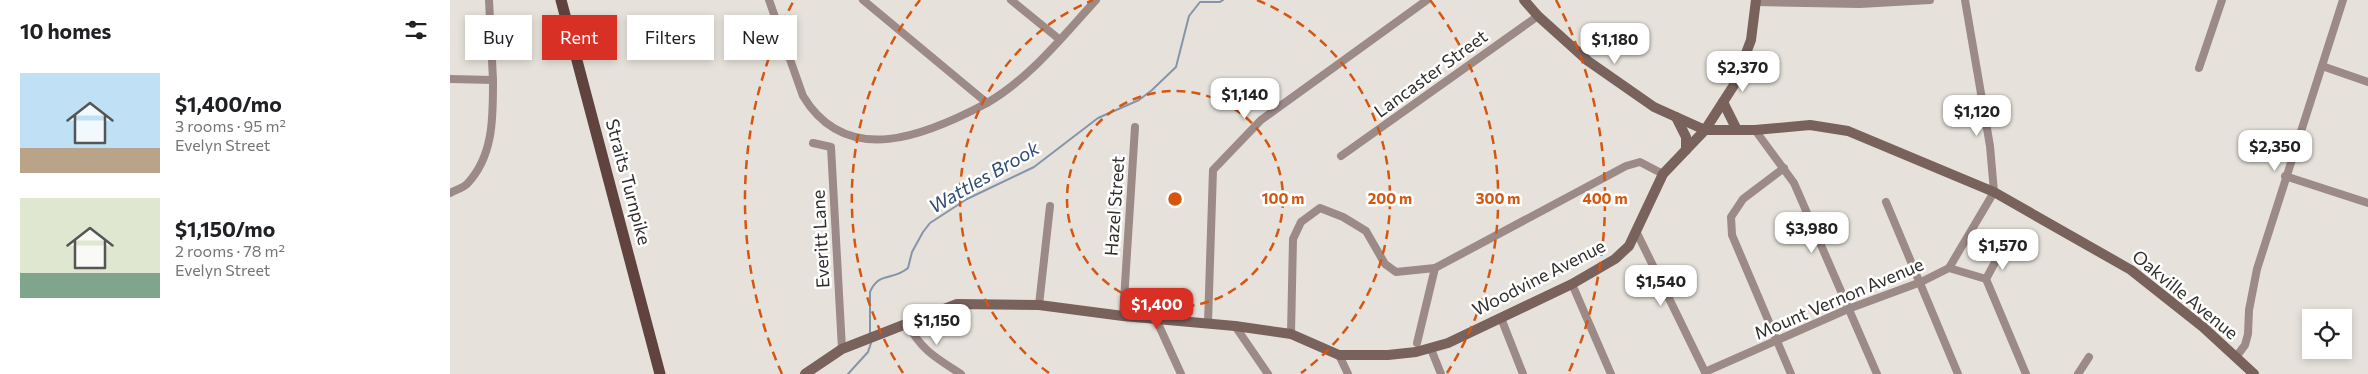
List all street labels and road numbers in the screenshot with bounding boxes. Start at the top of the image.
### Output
street label: Lancaster Street [1369,25,1491,122]
street label: Straits Turnpike [602,116,656,247]
street label: Hazel Street [1100,155,1128,257]
street label: Everitt Lane [806,189,834,289]
street label: Woodvine Avenue [1468,234,1609,320]
street label: Oakville Avenue [2128,245,2243,344]
street label: Mount Vernon Avenue [1751,252,1927,344]

